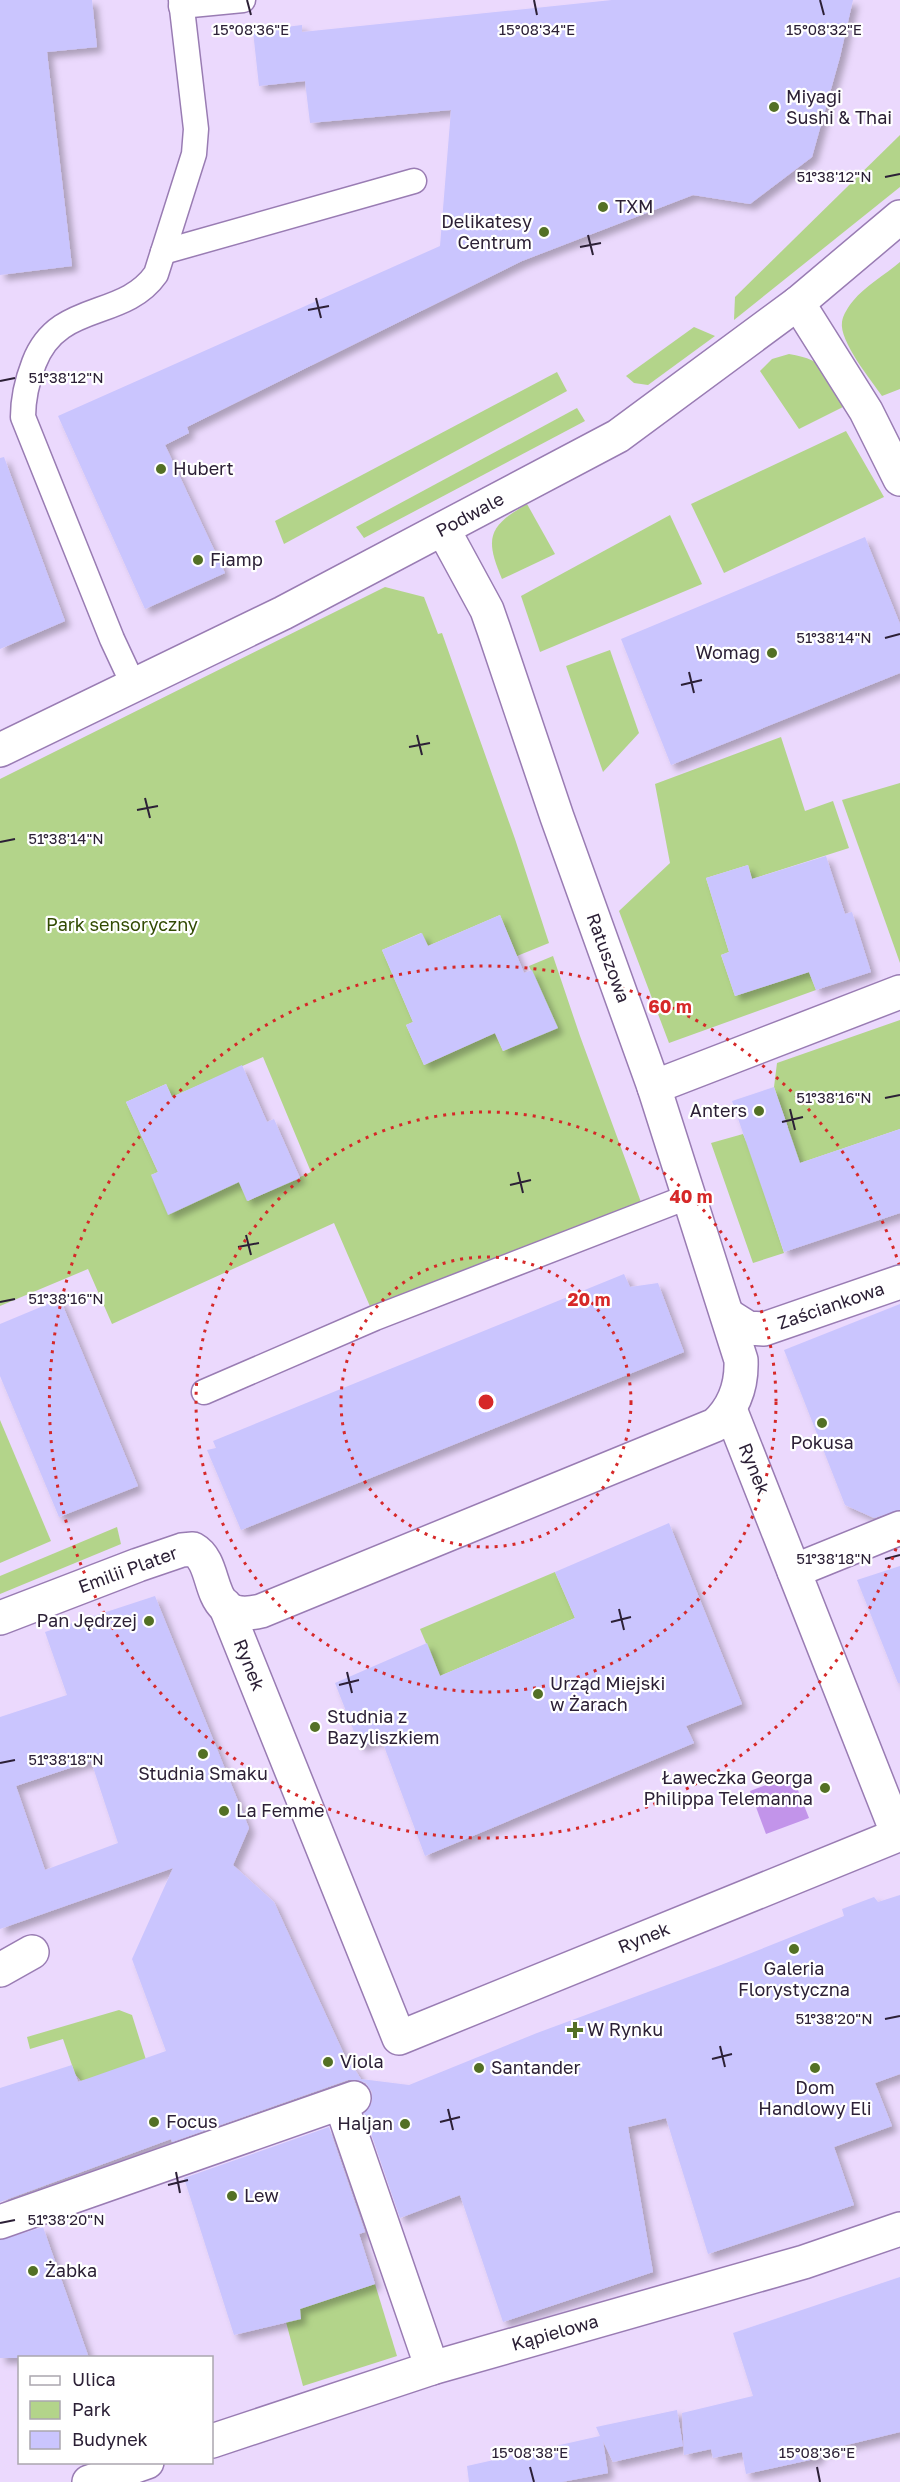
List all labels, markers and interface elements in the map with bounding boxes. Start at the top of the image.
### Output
text: 15°08'36"E [213,20,289,38]
text: 15°08'34"E [499,20,575,38]
text: 15°08'32"E [786,20,862,38]
place label: Miyagi Sushi & Thai [786,85,892,128]
marker: Miyagi Sushi & Thai [767,100,781,114]
text: 51°38'12"N [796,167,872,185]
place label: TXM [615,195,654,217]
marker: TXM [596,200,610,214]
place label: Delikatesy Centrum [441,210,532,253]
marker: Delikatesy Centrum [537,225,551,239]
text: 51°38'12"N [28,368,104,386]
place label: Hubert [173,457,234,479]
marker: Hubert [154,462,168,476]
street label: Podwale [432,487,507,541]
place label: Fiamp [210,548,263,570]
marker: Fiamp [191,553,205,567]
text: 51°38'14"N [796,628,872,646]
place label: Womag [695,641,760,663]
marker: Womag [765,646,779,660]
text: 51°38'14"N [28,829,104,847]
street label: Ratuszowa [583,910,635,1006]
park label: Park sensoryczny [46,913,198,935]
text: 60 m [648,995,692,1017]
text: 51°38'16"N [796,1088,872,1106]
place label: Anters [690,1099,747,1121]
marker: Anters [752,1104,766,1118]
text: 40 m [669,1185,713,1207]
street label: Zaściankowa [775,1277,887,1334]
text: 20 m [568,1288,610,1310]
text: 51°38'16"N [28,1289,104,1307]
centre of rings [476,1392,496,1412]
marker: Pokusa [815,1416,829,1430]
place label: Pokusa [790,1431,854,1453]
street label: Rynek [735,1439,775,1498]
street label: Emilii Plater [75,1541,180,1597]
text: 51°38'18"N [796,1549,872,1567]
place label: Pan Jędrzej [37,1609,137,1631]
marker: Pan Jędrzej [142,1614,156,1628]
street label: Rynek [230,1635,270,1694]
place label: Urząd Miejski w Żarach [550,1672,665,1715]
marker: Urząd Miejski w Żarach [531,1687,545,1701]
place label: Studnia z Bazyliszkiem [327,1705,439,1748]
marker: Studnia z Bazyliszkiem [308,1720,322,1734]
marker: Studnia Smaku [196,1747,210,1761]
text: 51°38'18"N [28,1750,104,1768]
place label: Studnia Smaku [138,1762,268,1784]
place label: Ławeczka Georga Philippa Telemanna [644,1766,813,1809]
marker: Ławeczka Georga Philippa Telemanna [818,1781,832,1795]
place label: La Femme [236,1799,324,1821]
marker: La Femme [217,1804,231,1818]
street label: Rynek [614,1917,673,1957]
marker: Galeria Florystyczna [787,1942,801,1956]
place label: Galeria Florystyczna [738,1957,850,2000]
text: 51°38'20"N [795,2009,873,2027]
place label: W Rynku [587,2018,663,2040]
marker: W Rynku [568,2023,582,2037]
place label: Viola [340,2050,384,2072]
marker: Viola [321,2055,335,2069]
place label: Santander [491,2056,581,2078]
marker: Santander [472,2061,486,2075]
marker: Dom Handlowy Eli [808,2061,822,2075]
place label: Dom Handlowy Eli [758,2076,872,2119]
place label: Focus [166,2110,218,2132]
place label: Haljan [337,2112,393,2134]
marker: Focus [147,2115,161,2129]
marker: Haljan [398,2117,412,2131]
place label: Lew [244,2184,279,2206]
marker: Lew [225,2189,239,2203]
text: 51°38'20"N [27,2210,105,2228]
place label: Żabka [45,2259,97,2281]
marker: Żabka [26,2264,40,2278]
street label: Kąpielowa [509,2309,601,2355]
legend [18,2356,213,2464]
text: Ulica [72,2368,116,2390]
text: Park [72,2398,111,2420]
text: Budynek [72,2428,148,2450]
text: 15°08'38"E [492,2443,568,2461]
text: 15°08'36"E [779,2443,855,2461]

